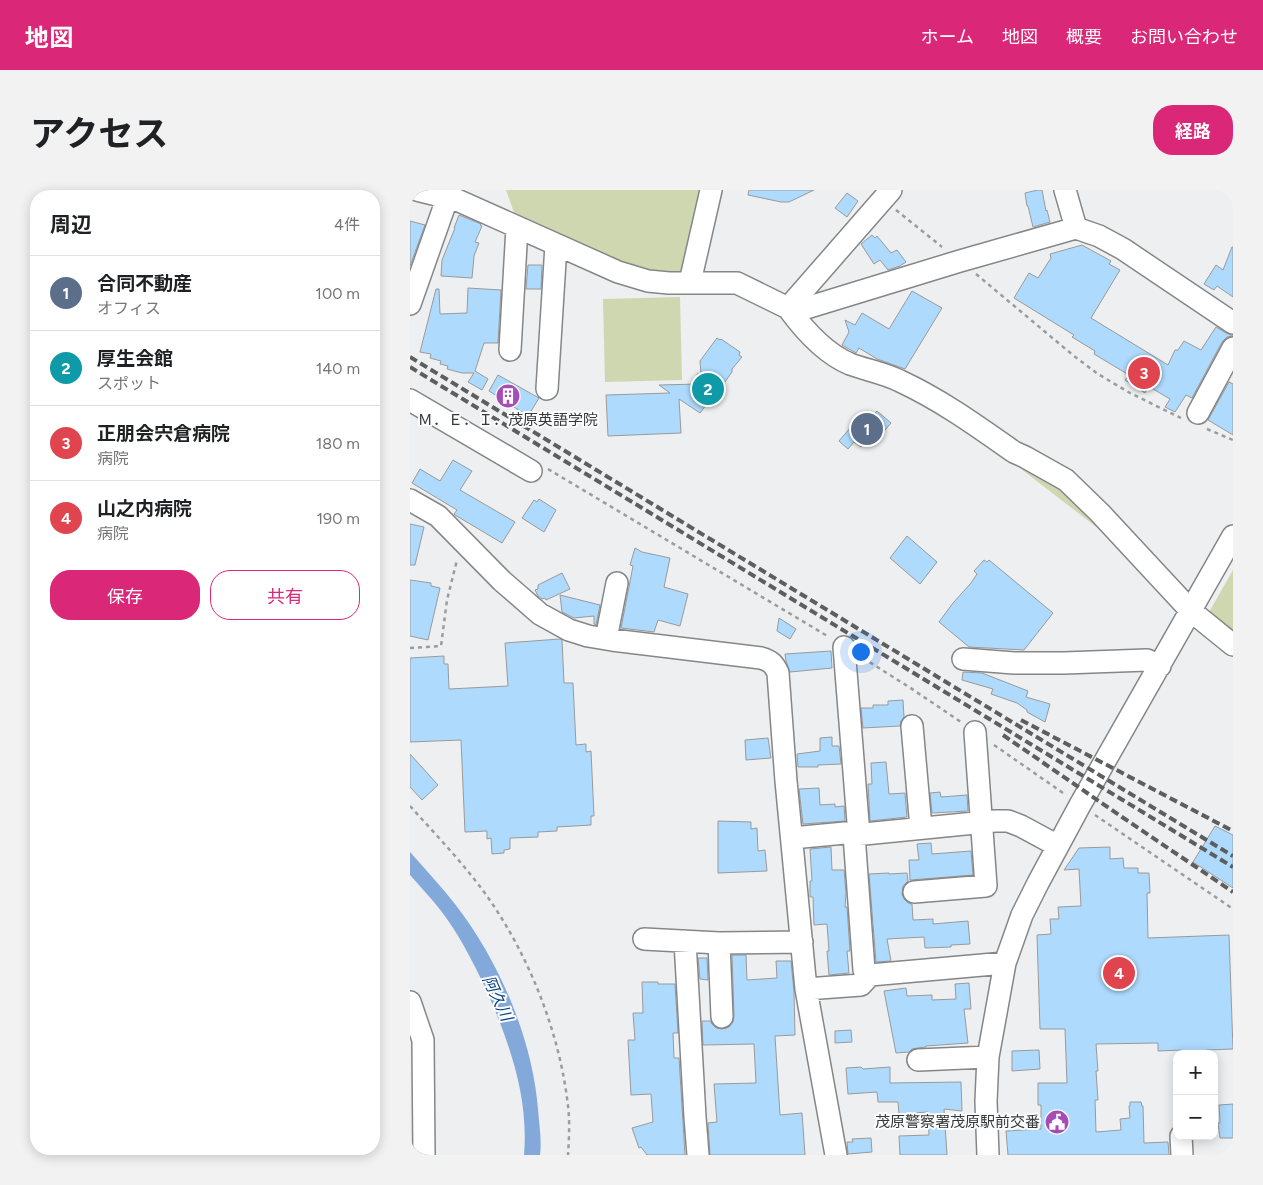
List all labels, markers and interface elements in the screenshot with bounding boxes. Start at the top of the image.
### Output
text: 地図 [25,23,73,52]
text: ホーム [921,26,974,48]
text: 地図 [1002,26,1038,48]
text: 概要 [1066,26,1102,48]
text: お問い合わせ [1130,26,1238,48]
button: 経路 [1153,105,1233,155]
text: アクセス [30,113,168,155]
text: 周辺 [50,212,92,237]
text: 4件 [334,215,360,234]
text: 合同不動産 [97,272,192,295]
text: 1 [63,284,69,303]
text: 100 m [315,284,360,303]
text: オフィス [97,299,161,318]
text: 厚生会館 [97,347,173,370]
pin: 3 [1128,354,1160,392]
text: 2 [61,359,71,378]
text: 140 m [316,359,360,378]
pin: 2 [692,370,724,408]
text: スポット [97,374,161,393]
building icon: Ｍ．Ｅ．Ｉ．茂原英語学院 [495,383,521,409]
pin: 1 [851,410,883,448]
place label: Ｍ．Ｅ．Ｉ．茂原英語学院 [418,411,598,429]
text: 正朋会宍倉病院 [97,422,230,445]
text: 3 [62,434,70,453]
text: 180 m [316,434,360,453]
text: 病院 [97,449,129,468]
text: 山之内病院 [97,497,192,520]
text: 4 [61,509,71,528]
text: 190 m [317,509,360,528]
text: 病院 [97,524,129,543]
button: 保存 [50,570,200,620]
button: 共有 [210,570,360,620]
your location [848,639,874,665]
pin: 4 [1103,954,1135,992]
water label: 阿久川 [479,972,517,1026]
map controls [1173,1050,1218,1140]
button: + [1173,1050,1218,1095]
button: − [1173,1095,1218,1140]
public building icon: 茂原警察署茂原駅前交番 [1044,1109,1070,1135]
place label: 茂原警察署茂原駅前交番 [875,1113,1040,1131]

